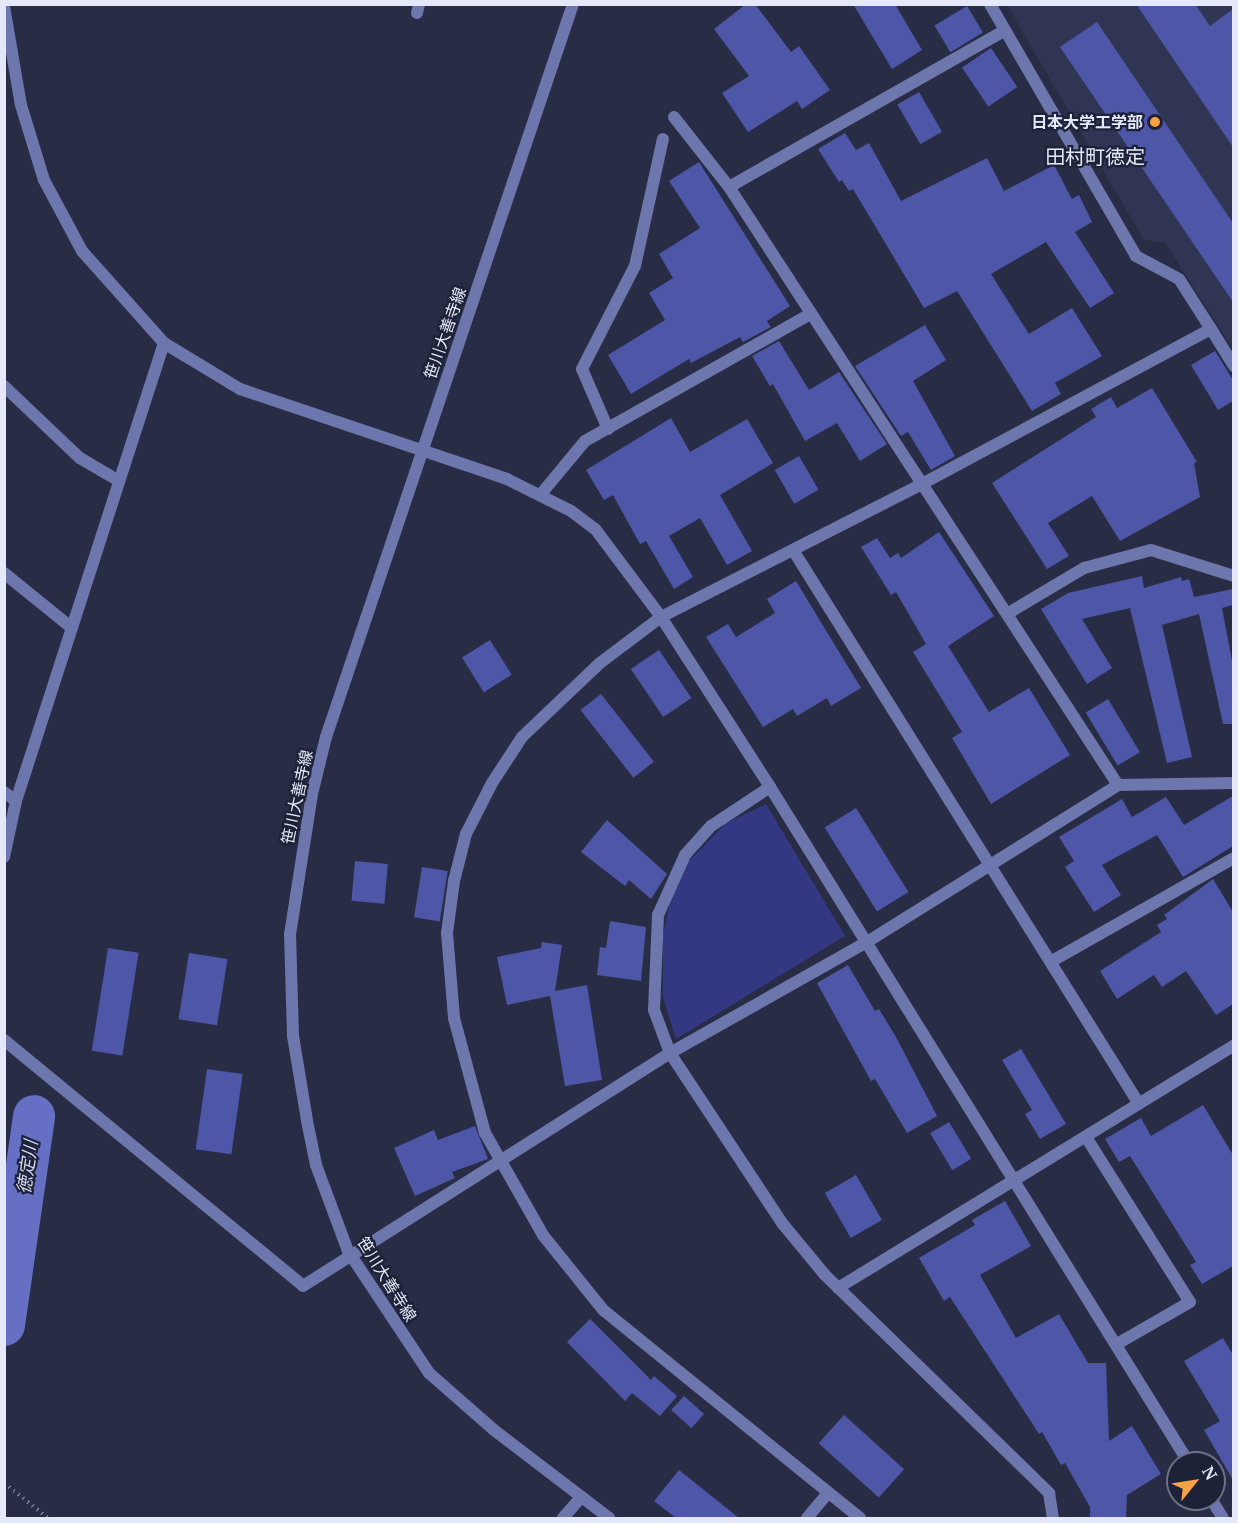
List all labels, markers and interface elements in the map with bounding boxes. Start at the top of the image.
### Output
place label: 日本大学工学部 [1031,112,1143,132]
marker: 日本大学工学部 [1148,115,1162,129]
district label: 田村町徳定 [1045,144,1145,168]
street label: 笹川大善寺線 [420,284,470,382]
street label: 笹川大善寺線 [278,748,316,846]
water label: 徳定川 [13,1139,41,1195]
street label: 笹川大善寺線 [353,1233,421,1325]
north arrow [1166,1451,1226,1511]
text: N [1197,1462,1223,1484]

